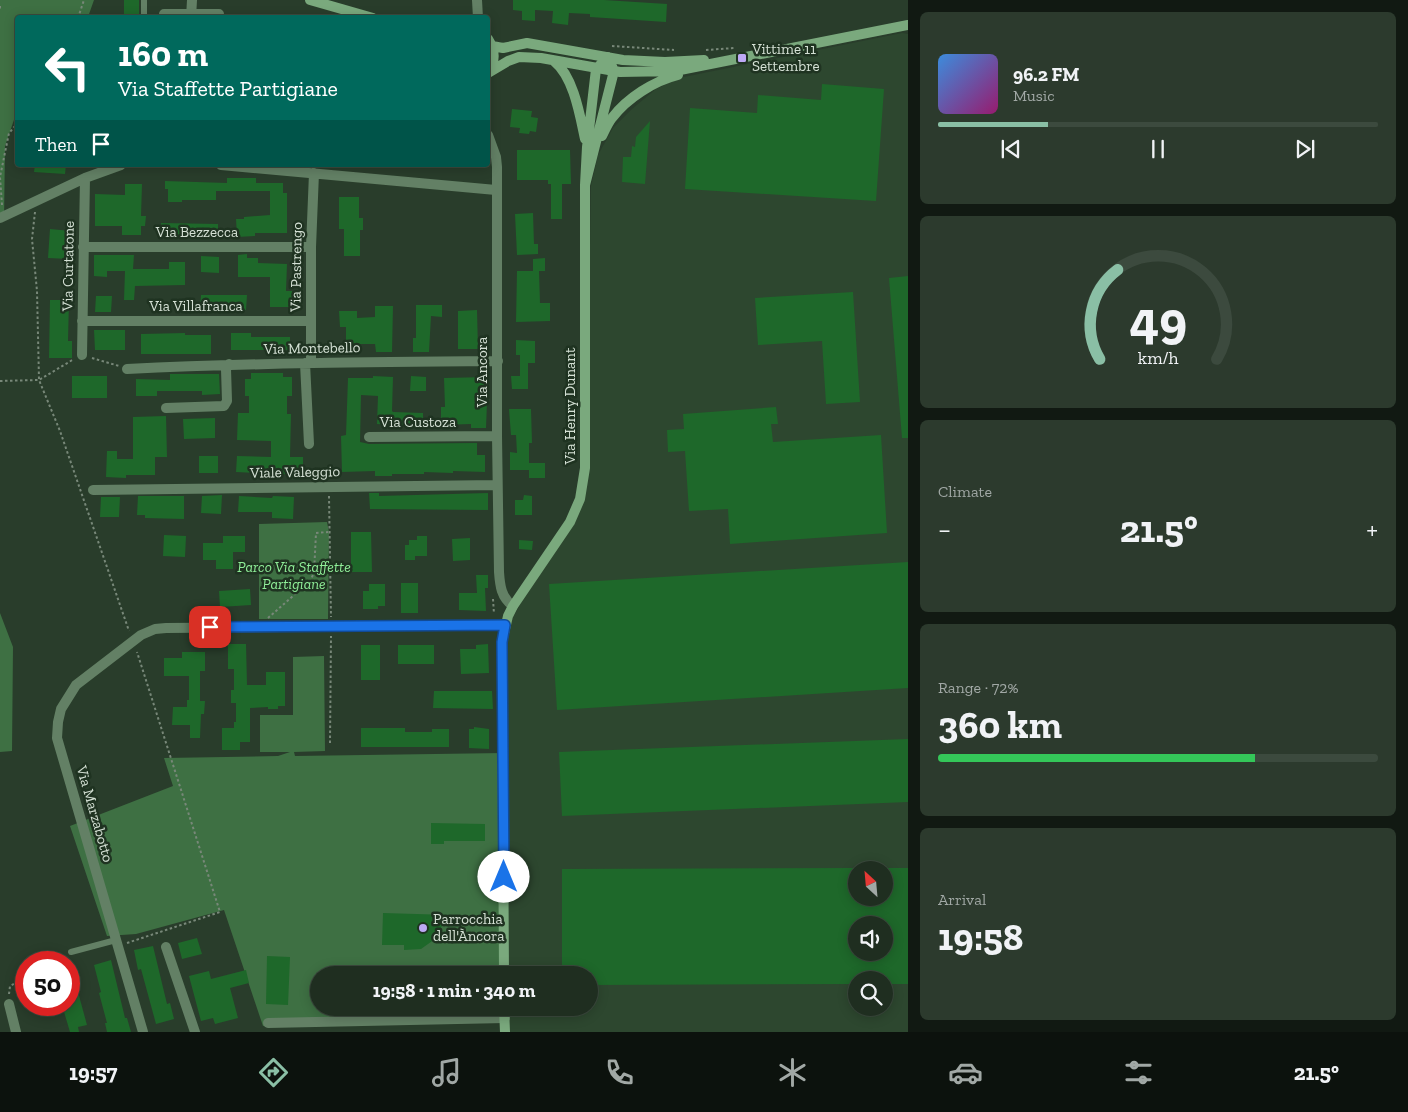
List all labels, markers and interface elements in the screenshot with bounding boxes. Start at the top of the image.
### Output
text: 160 m [118,33,208,75]
icon: left [35,35,100,100]
place label: Vittime 11 Settembre [751,40,820,75]
marker: Vittime 11 Settembre [736,52,748,64]
text: 96.2 FM [1013,63,1079,86]
text: Via Staffette Partigiane [118,75,338,102]
text: Music [1013,86,1055,105]
icon: arrive [87,130,115,158]
text: Then [35,133,77,156]
icon: previous [997,135,1025,163]
icon: pause [1144,135,1172,163]
icon: next [1291,135,1319,163]
street label: Via Curtatone [58,221,78,312]
street label: Via Pastrengo [286,222,306,313]
street label: Via Bezzecca [155,223,238,241]
text: 49 [1129,289,1187,351]
street label: Via Villafranca [148,297,243,315]
street label: Via Ancora [473,337,491,408]
street label: Via Montebello [262,338,361,358]
street label: Via Henry Dunant [561,347,579,465]
text: km/h [1138,347,1178,369]
street label: Via Custoza [379,413,456,431]
street label: Viale Valeggio [249,462,341,482]
text: Climate [938,482,992,501]
text: 21.5° [1120,506,1198,552]
text: − [938,513,951,546]
text: + [1366,513,1378,546]
park label: Parco Via Staffette Partigiane [237,558,351,593]
pin [189,606,231,648]
icon: arrive [196,613,224,641]
text: Range · 72% [938,678,1019,697]
text: 360 km [938,702,1062,748]
street label: Via Marzabotto [72,763,117,865]
position arrow [477,850,529,902]
north arrow [848,861,892,906]
map controls [848,861,893,1016]
text: Arrival [938,890,986,909]
place label: Parrocchia dell'Àncora [433,910,505,945]
text: 19:58 [938,914,1023,960]
button: sound [848,916,893,961]
marker: Parrocchia dell'Àncora [417,922,429,934]
speed limit sign: 50 [15,951,80,1016]
button: search [848,971,893,1016]
text: 19:58 · 1 min · 340 m [373,979,535,1002]
icon: directions [256,1055,291,1090]
icon: music [429,1055,464,1090]
icon: phone [602,1055,637,1090]
icon: climate [775,1055,810,1090]
icon: car [948,1055,983,1090]
icon: filters [1121,1055,1156,1090]
text: 19:57 [69,1059,118,1086]
text: 21.5° [1294,1059,1339,1086]

